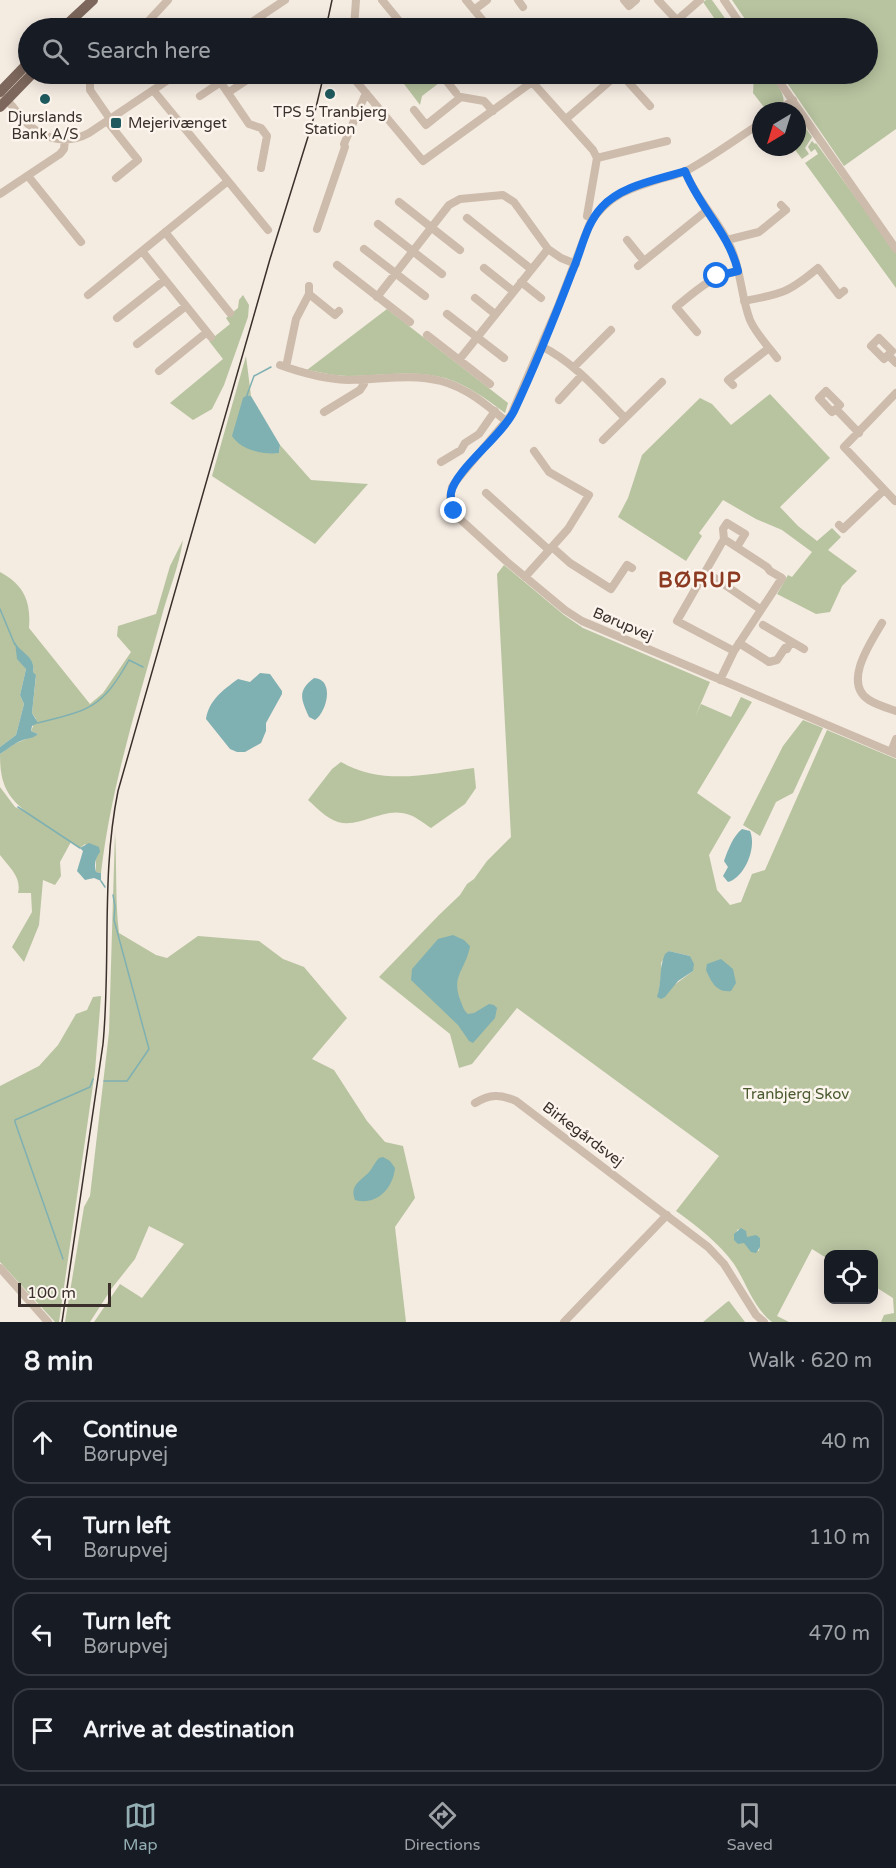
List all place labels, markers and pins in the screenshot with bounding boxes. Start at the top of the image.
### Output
marker: TPS 5 Tranbjerg Station [323,87,337,101]
marker: Djurslands Bank A/S [38,92,52,106]
place label: TPS 5 Tranbjerg Station [273,103,387,138]
place label: Djurslands Bank A/S [8,108,82,143]
place label: Mejerivænget [128,114,227,132]
marker: Mejerivænget [109,116,123,130]

